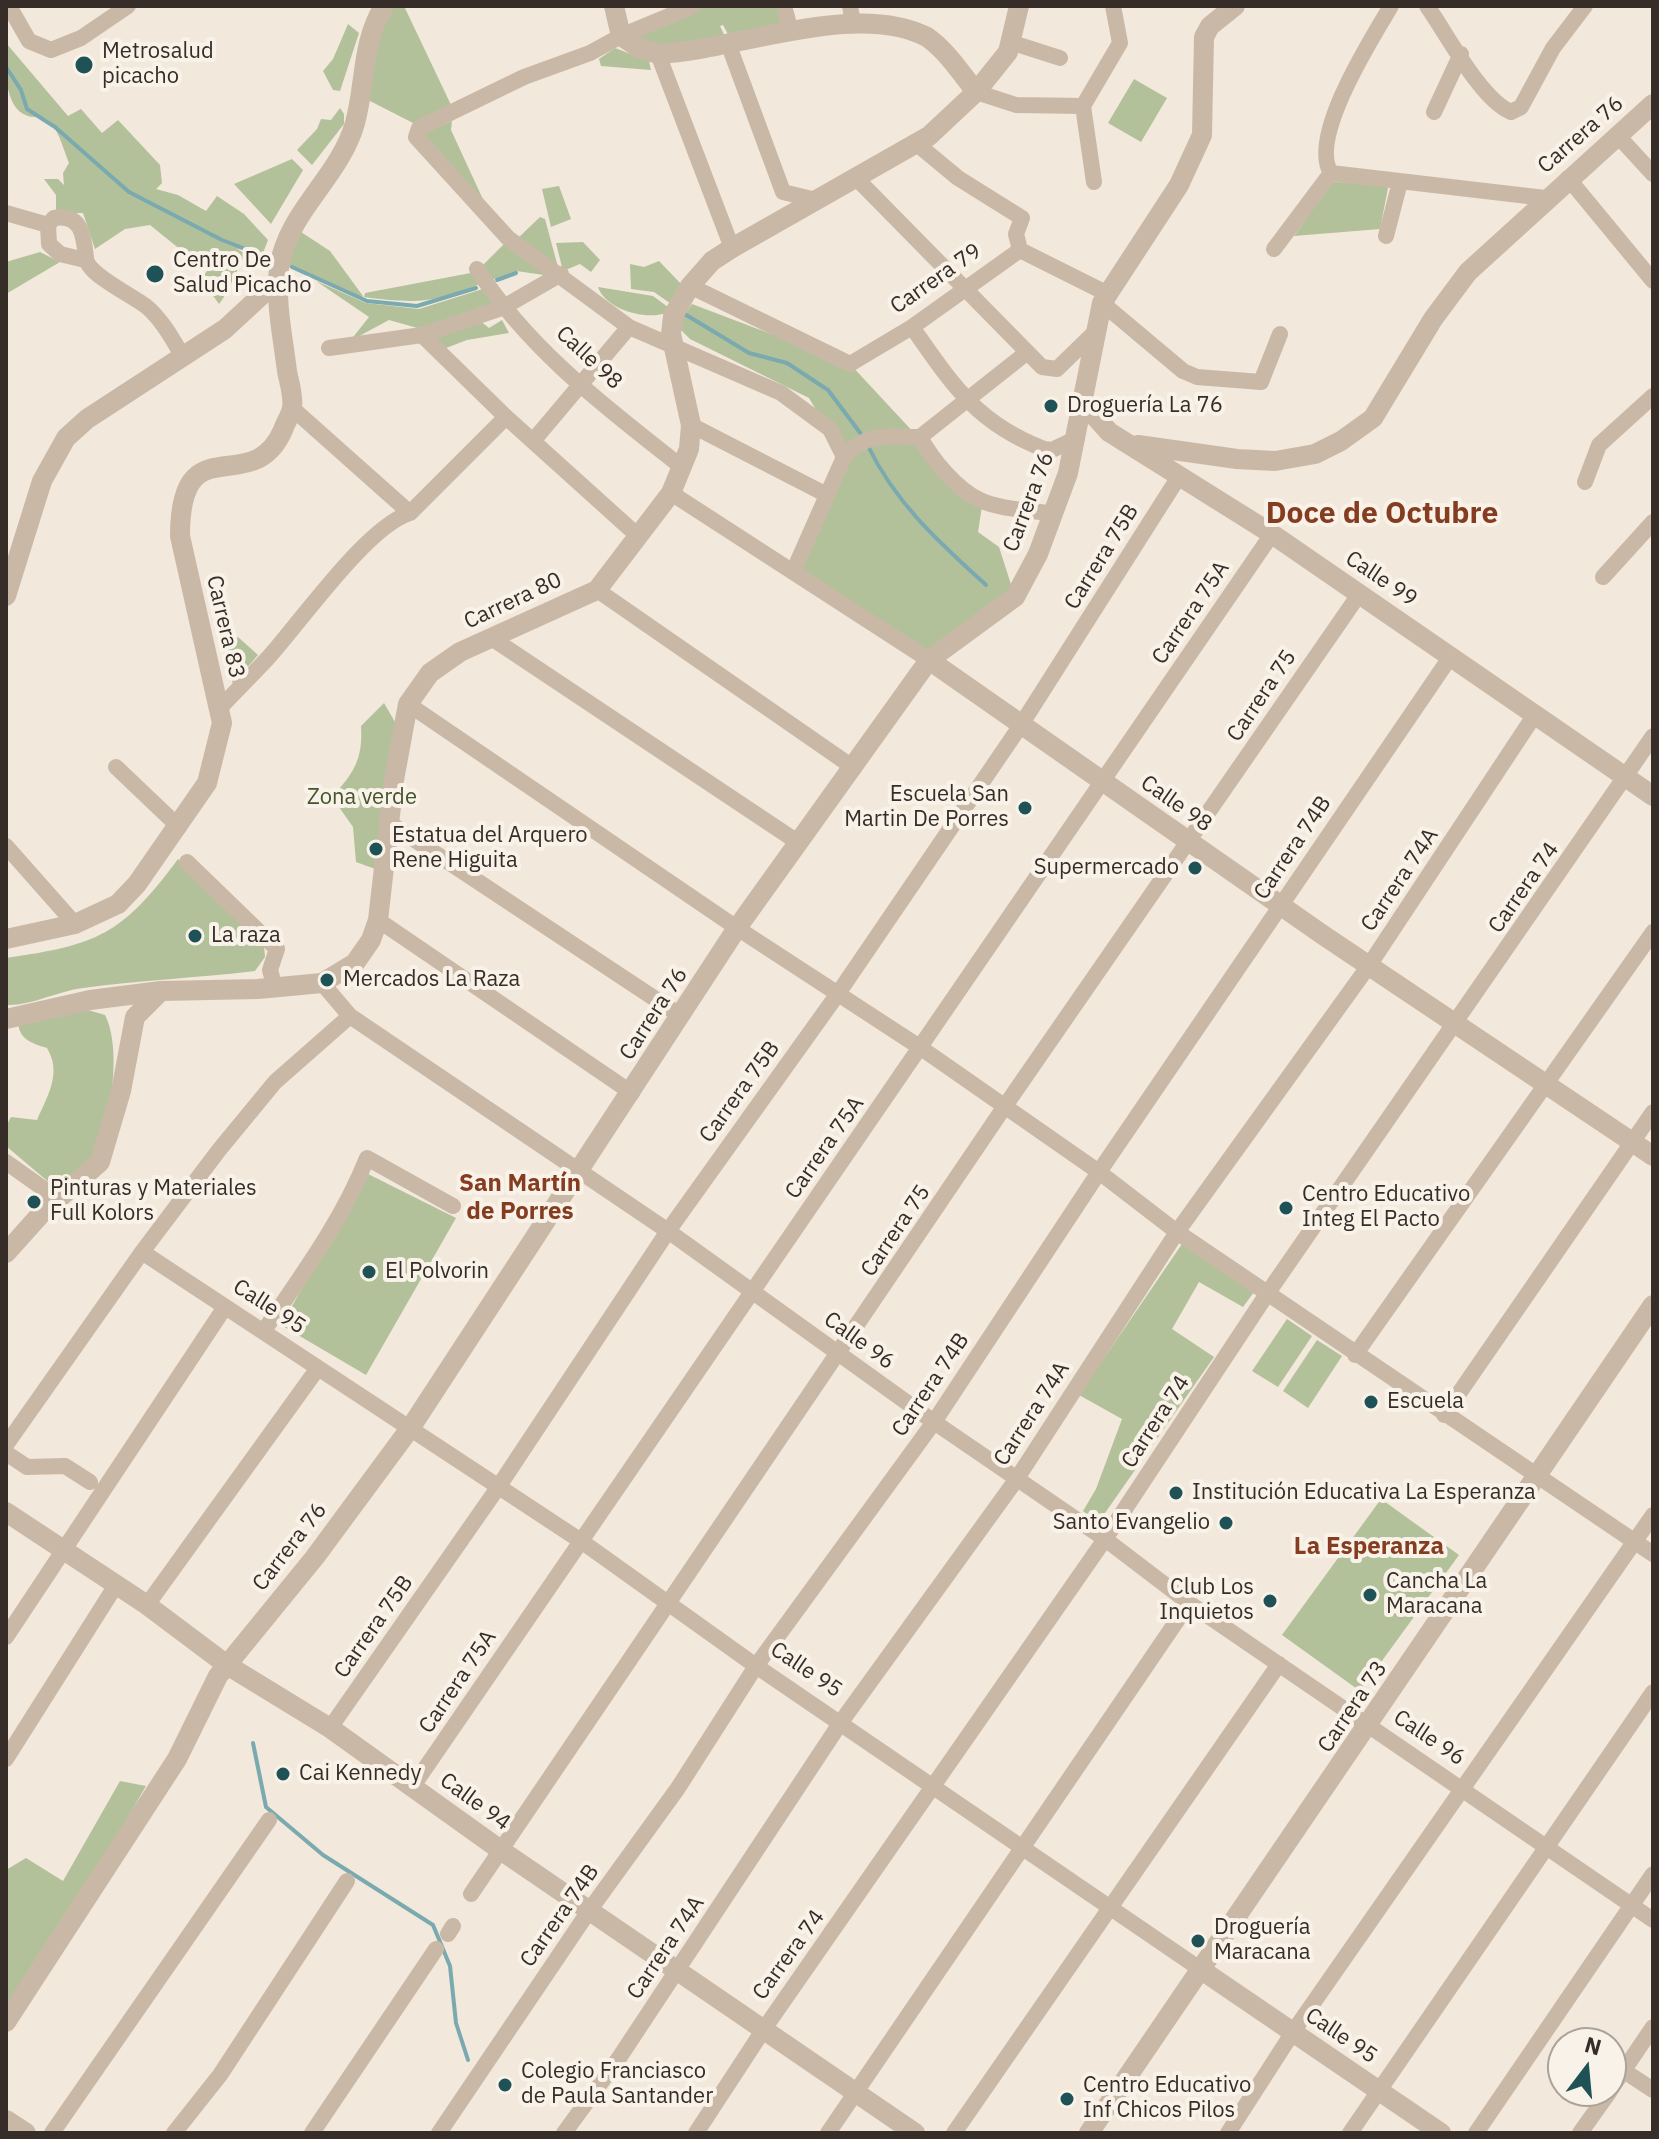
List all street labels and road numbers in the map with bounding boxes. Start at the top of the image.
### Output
street label: Carrera 76 [1533,91,1629,179]
street label: Carrera 79 [885,238,987,320]
street label: Calle 98 [550,321,628,395]
street label: Carrera 76 [998,448,1060,556]
street label: Carrera 75B [1059,499,1145,615]
street label: Calle 99 [1340,545,1422,613]
street label: Carrera 75A [1147,556,1235,670]
street label: Carrera 80 [460,567,566,635]
street label: Carrera 83 [200,573,250,681]
street label: Carrera 75 [1222,645,1302,747]
street label: Calle 98 [1135,770,1217,838]
street label: Carrera 74B [1249,791,1337,905]
street label: Carrera 74A [1356,823,1444,937]
street label: Carrera 74 [1483,837,1565,939]
street label: Carrera 76 [614,963,694,1065]
street label: Carrera 75B [694,1036,786,1148]
street label: Carrera 75A [780,1092,870,1204]
street label: Carrera 75 [856,1180,936,1282]
street label: Calle 95 [228,1274,310,1340]
street label: Calle 96 [819,1307,899,1375]
street label: Carrera 74B [887,1328,975,1442]
street label: Carrera 74A [989,1357,1075,1471]
street label: Carrera 74 [1116,1371,1196,1473]
street label: Carrera 76 [247,1498,333,1596]
street label: Carrera 75B [329,1571,419,1683]
street label: Carrera 75A [414,1625,502,1739]
street label: Calle 95 [765,1636,847,1704]
street label: Carrera 73 [1313,1656,1393,1758]
street label: Calle 96 [1388,1704,1470,1772]
street label: Calle 94 [435,1768,515,1836]
street label: Carrera 74B [515,1860,605,1972]
street label: Carrera 74A [622,1891,710,2005]
street label: Carrera 74 [748,1905,830,2005]
street label: Calle 95 [1300,2002,1382,2070]

